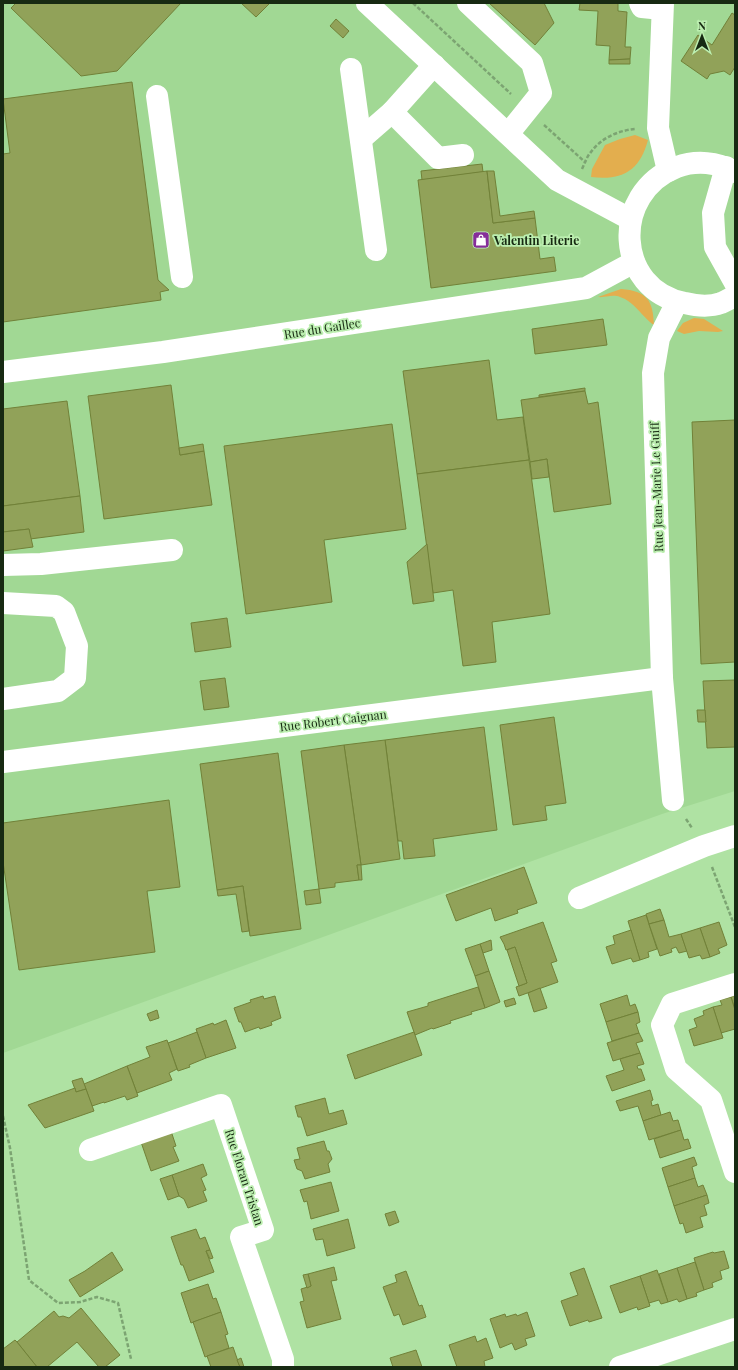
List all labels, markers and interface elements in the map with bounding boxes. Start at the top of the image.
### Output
north arrow [682,16,722,56]
text: N [698,18,706,33]
shop icon: Valentin Literie [471,230,491,250]
place label: Valentin Literie [493,232,579,248]
street label: Rue du Gaillec [283,314,362,342]
street label: Rue Jean-Marie Le Guiff [646,421,666,552]
street label: Rue Robert Caignan [279,705,387,735]
street label: Rue Floran Tristan [222,1127,268,1227]

